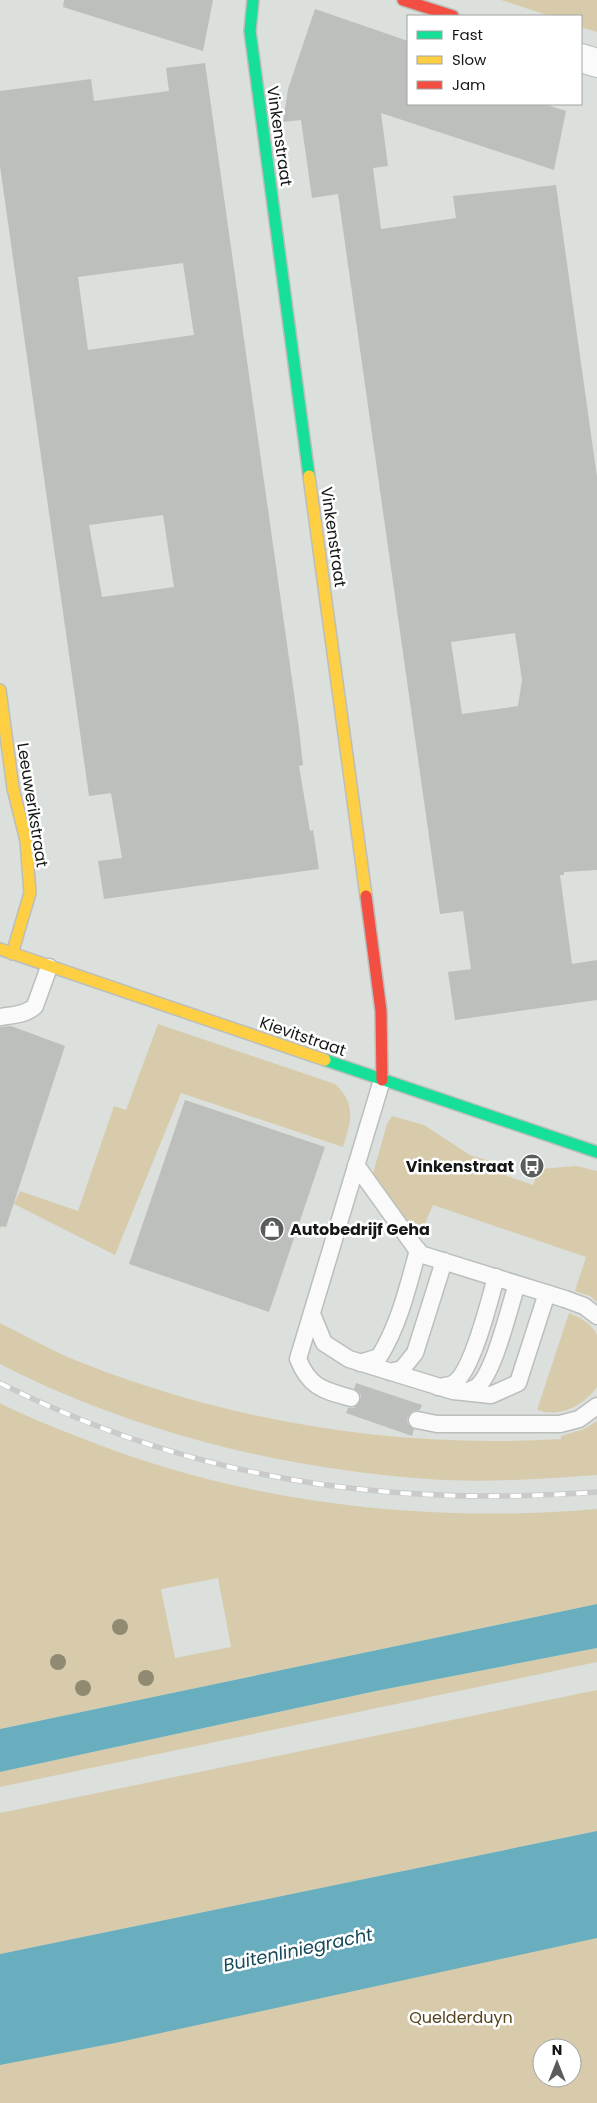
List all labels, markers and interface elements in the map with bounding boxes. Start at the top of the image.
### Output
legend [407,15,582,105]
text: Fast [452,24,483,45]
text: Slow [452,49,487,70]
text: Jam [452,74,486,95]
street label: Vinkenstraat [261,84,298,188]
street label: Vinkenstraat [315,485,352,589]
street label: Leeuwerikstraat [11,741,54,869]
street label: Kievitstraat [257,1011,349,1062]
bus stop icon: Vinkenstraat [519,1153,545,1179]
place label: Vinkenstraat [406,1155,514,1178]
shop icon: Autobedrijf Geha [259,1216,285,1242]
place label: Autobedrijf Geha [290,1218,430,1241]
water label: Buitenliniegracht [221,1921,375,1978]
park label: Quelderduyn [409,2006,513,2029]
north arrow [532,2038,582,2088]
text: N [552,2040,562,2060]

